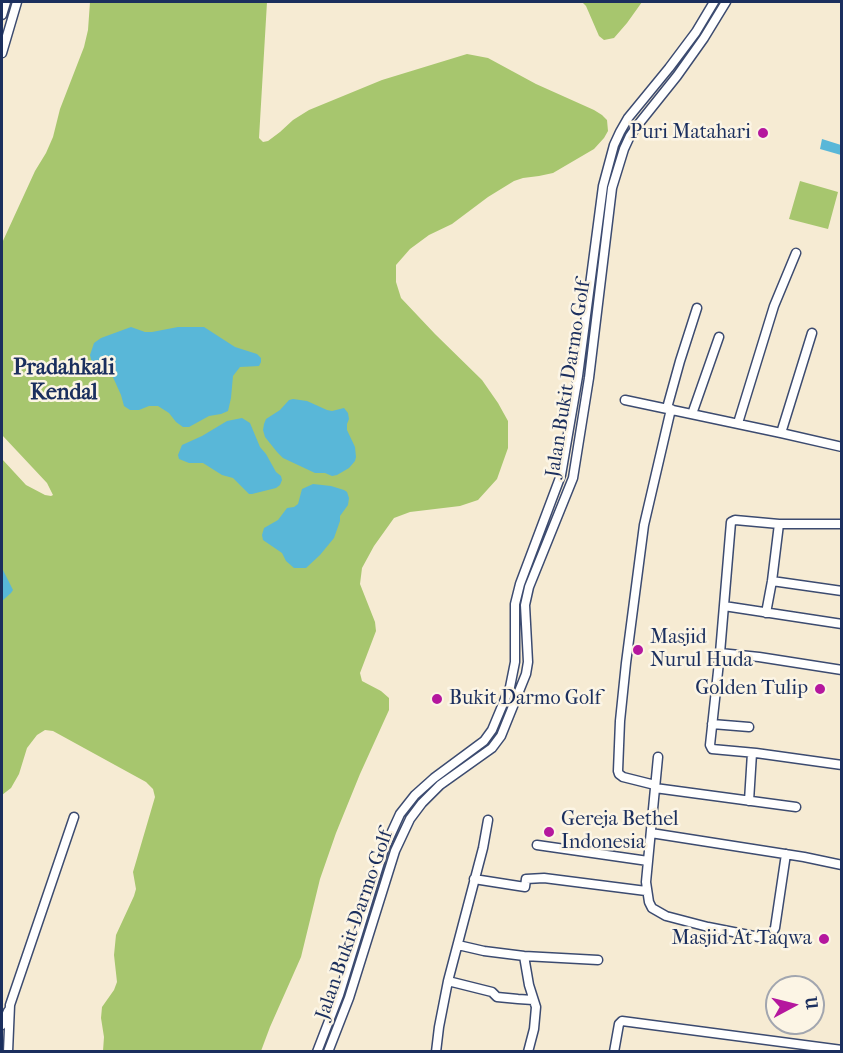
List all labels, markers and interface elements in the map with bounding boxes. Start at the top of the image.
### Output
place label: Puri Matahari [630,121,751,145]
marker: Puri Matahari [756,126,770,140]
street label: Jalan Bukit Darmo Golf [542,279,596,479]
district label: Pradahkali Kendal [13,356,115,408]
place label: Masjid Nurul Huda [650,626,753,673]
marker: Masjid Nurul Huda [631,643,645,657]
place label: Golden Tulip [695,677,808,701]
marker: Golden Tulip [813,682,827,696]
place label: Bukit Darmo Golf [449,687,601,711]
marker: Bukit Darmo Golf [430,692,444,706]
place label: Gereja Bethel Indonesia [561,808,678,855]
marker: Gereja Bethel Indonesia [542,825,556,839]
street label: Jalan Bukit Darmo Golf [311,827,399,1023]
place label: Masjid At Taqwa [671,927,812,951]
marker: Masjid At Taqwa [817,932,831,946]
north arrow [765,975,825,1035]
text: U [801,996,822,1010]

